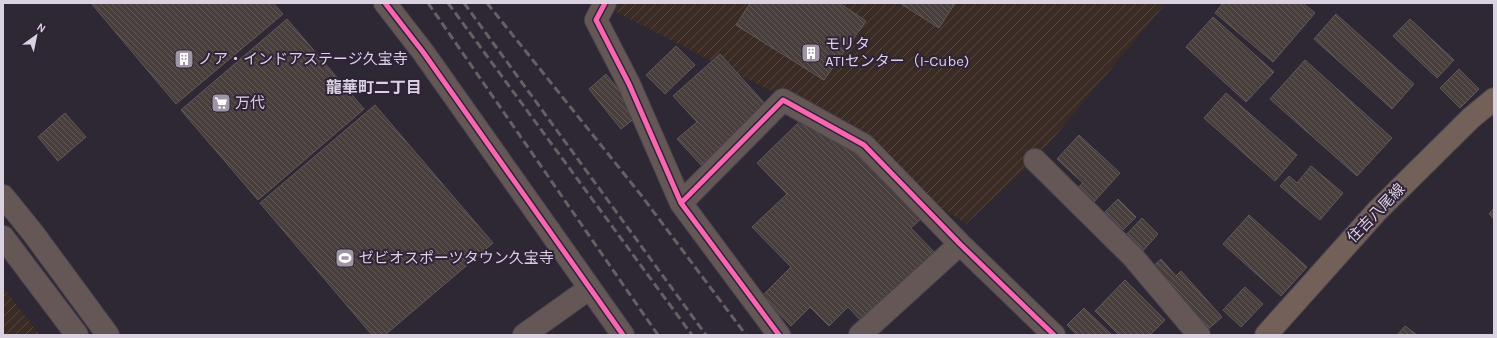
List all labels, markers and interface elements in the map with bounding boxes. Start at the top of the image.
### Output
north arrow [16,16,56,56]
text: N [34,20,48,36]
place label: モリタ ATIセンター（I-Cube) [825,35,969,70]
building icon: モリタ ATIセンター（I-Cube) [800,42,822,64]
building icon: ノア・インドアステージ久宝寺 [173,48,195,70]
place label: ノア・インドアステージ久宝寺 [198,50,408,68]
district label: 龍華町二丁目 [326,78,422,97]
supermarket icon: 万代 [210,92,232,114]
place label: 万代 [235,94,265,112]
street label: 住吉八尾線 [1343,180,1409,246]
sports icon: ゼビオスポーツタウン久宝寺 [334,247,356,269]
place label: ゼビオスポーツタウン久宝寺 [359,249,554,267]

